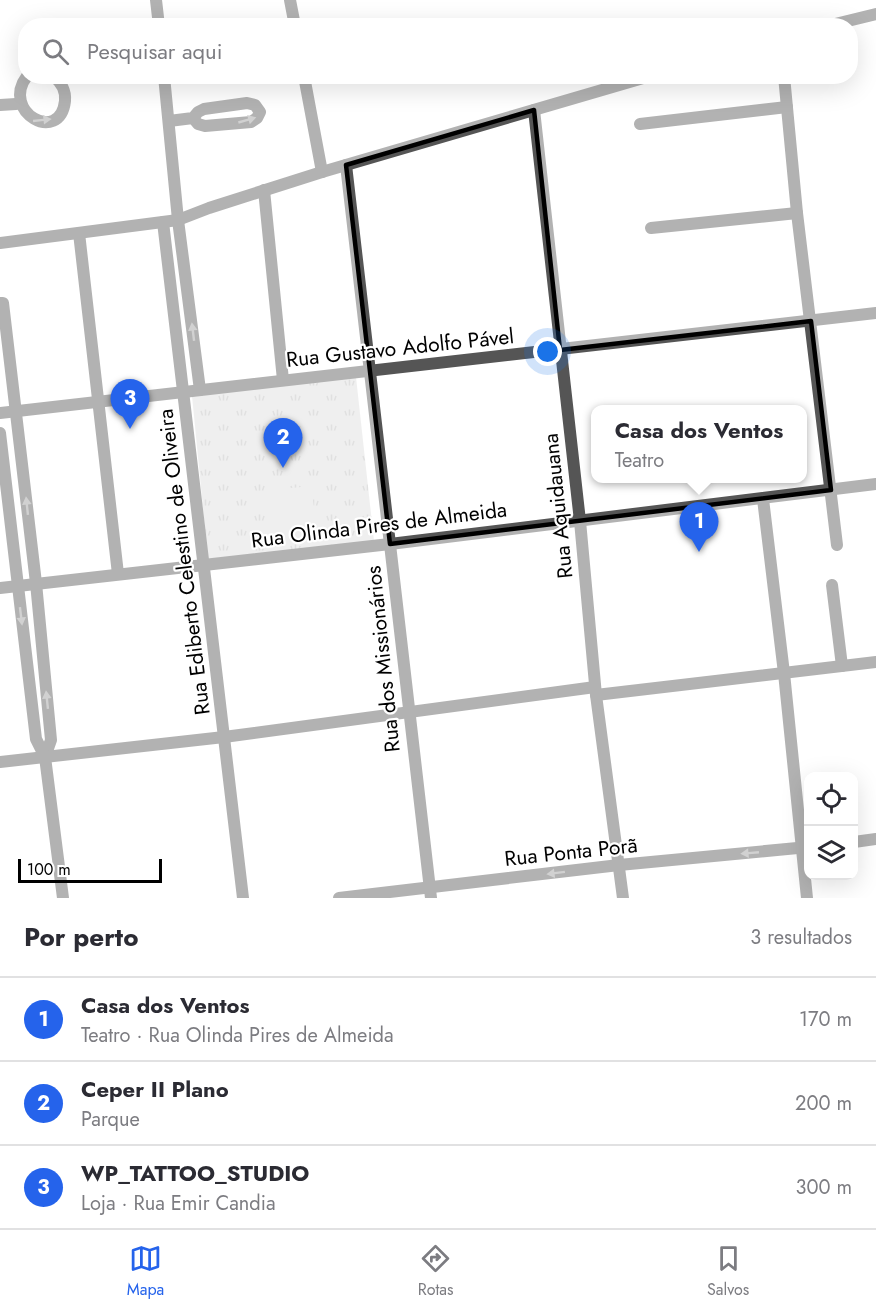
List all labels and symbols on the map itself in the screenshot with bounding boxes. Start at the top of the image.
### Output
one-way arrow [33,115,52,125]
one-way arrow [238,115,257,125]
street label: Rua Gustavo Adolfo Pável [285,321,515,375]
one-way arrow [188,322,197,341]
your location [533,337,562,366]
pin: 3 [110,380,150,429]
street label: Rua Ediberto Celestino de Oliveira [150,407,218,717]
pin: 2 [264,418,302,468]
street label: Rua Aquidauana [535,432,581,580]
street label: Rua Olinda Pires de Almeida [249,494,509,556]
one-way arrow [22,496,32,515]
pin: 1 [680,502,718,552]
street label: Rua dos Missionários [358,564,408,754]
one-way arrow [16,607,26,626]
one-way arrow [42,690,52,709]
street label: Rua Ponta Porã [503,830,639,874]
one-way arrow [741,848,760,858]
scale bar [18,856,162,884]
one-way arrow [547,868,566,877]

